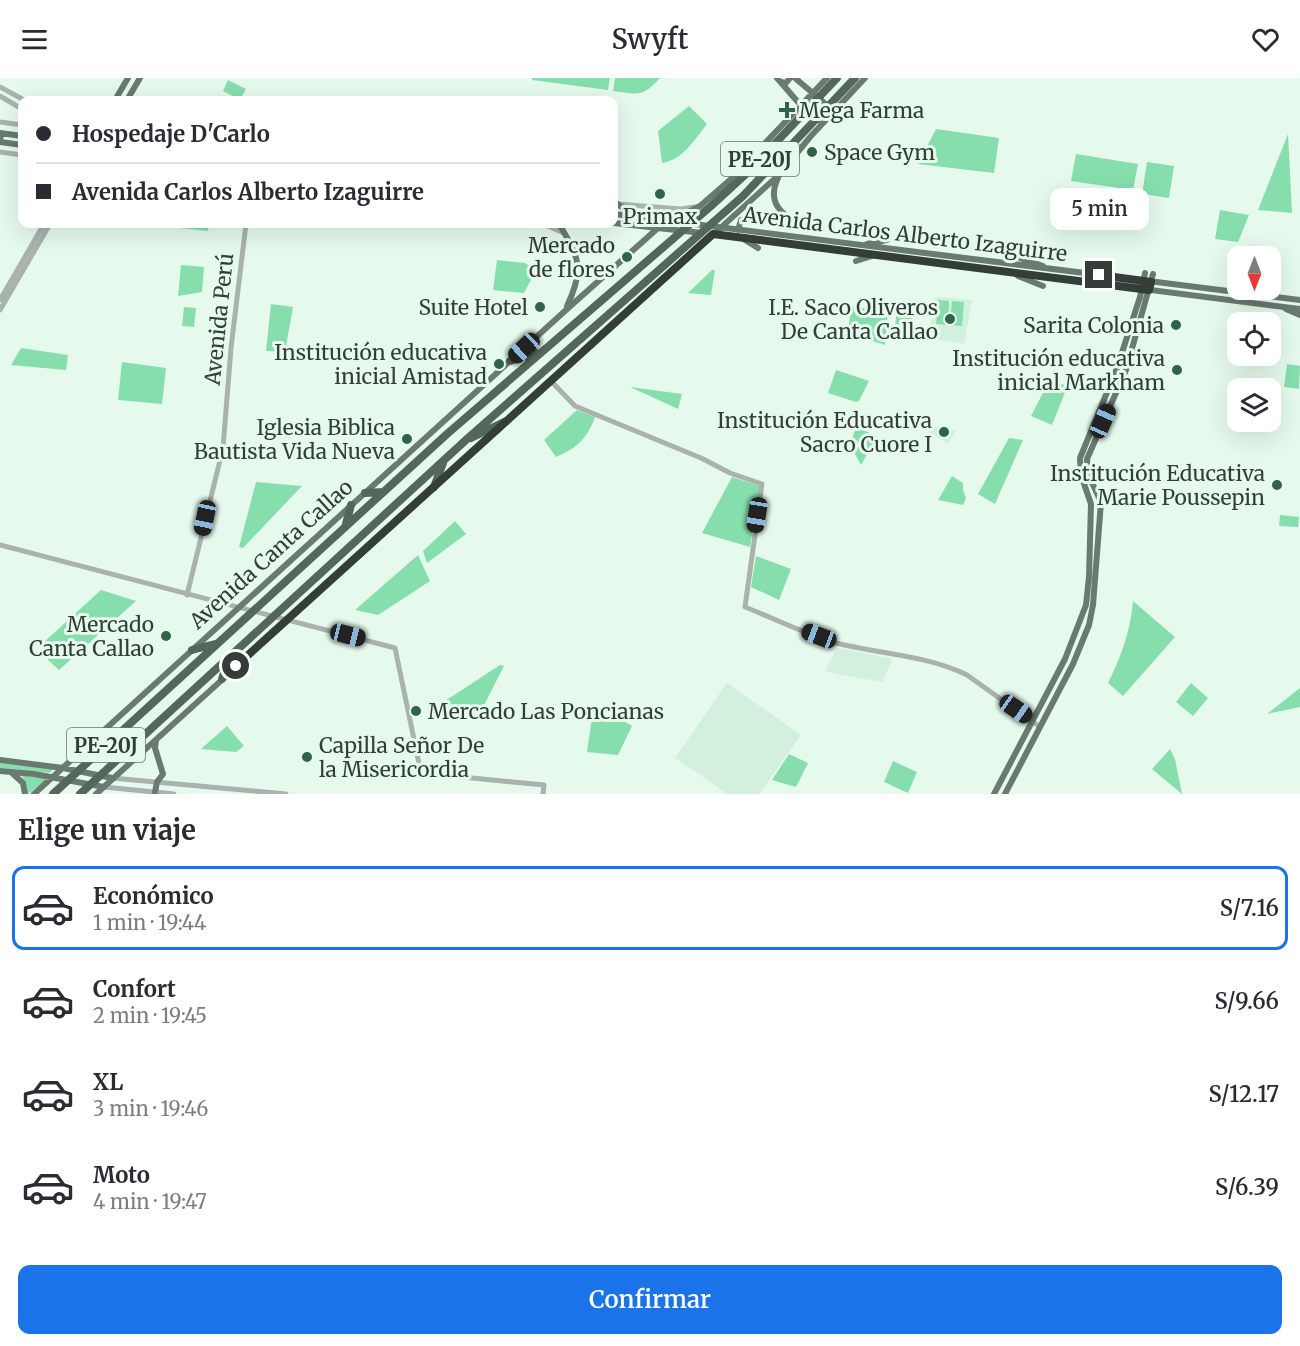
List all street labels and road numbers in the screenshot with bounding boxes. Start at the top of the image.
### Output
road number: PE-20J [721,142,799,176]
street label: Avenida Carlos Alberto Izaguirre [740,201,1069,267]
street label: Avenida Perú [199,252,239,387]
street label: Avenida Canta Callao [183,473,358,635]
road number: PE-20J [67,728,145,762]

